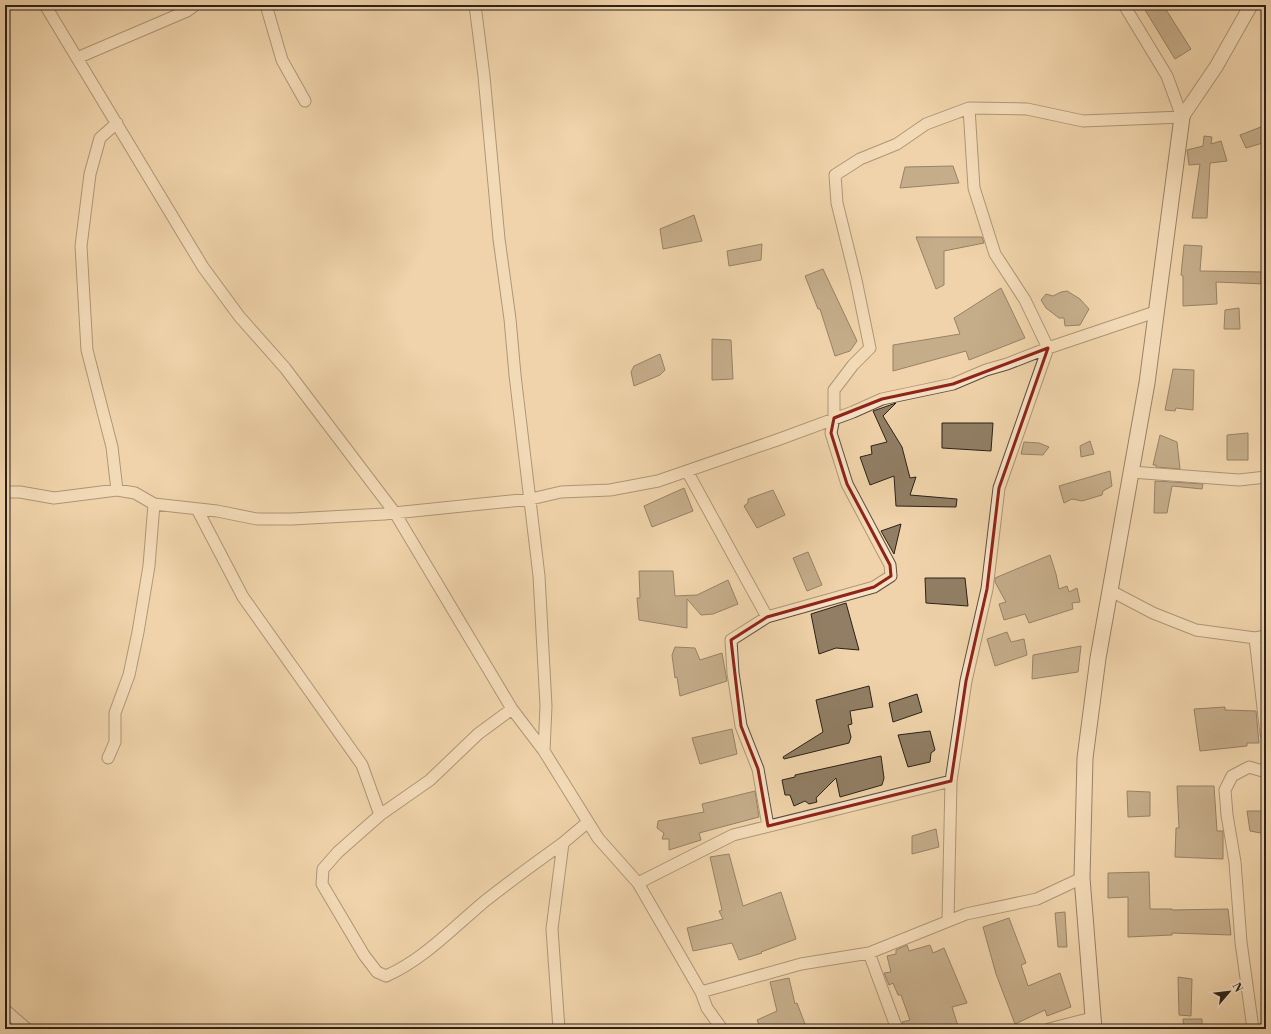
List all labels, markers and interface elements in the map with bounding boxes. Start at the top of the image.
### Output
north arrow [1209,972,1249,1012]
text: N [1229,981,1245,995]

